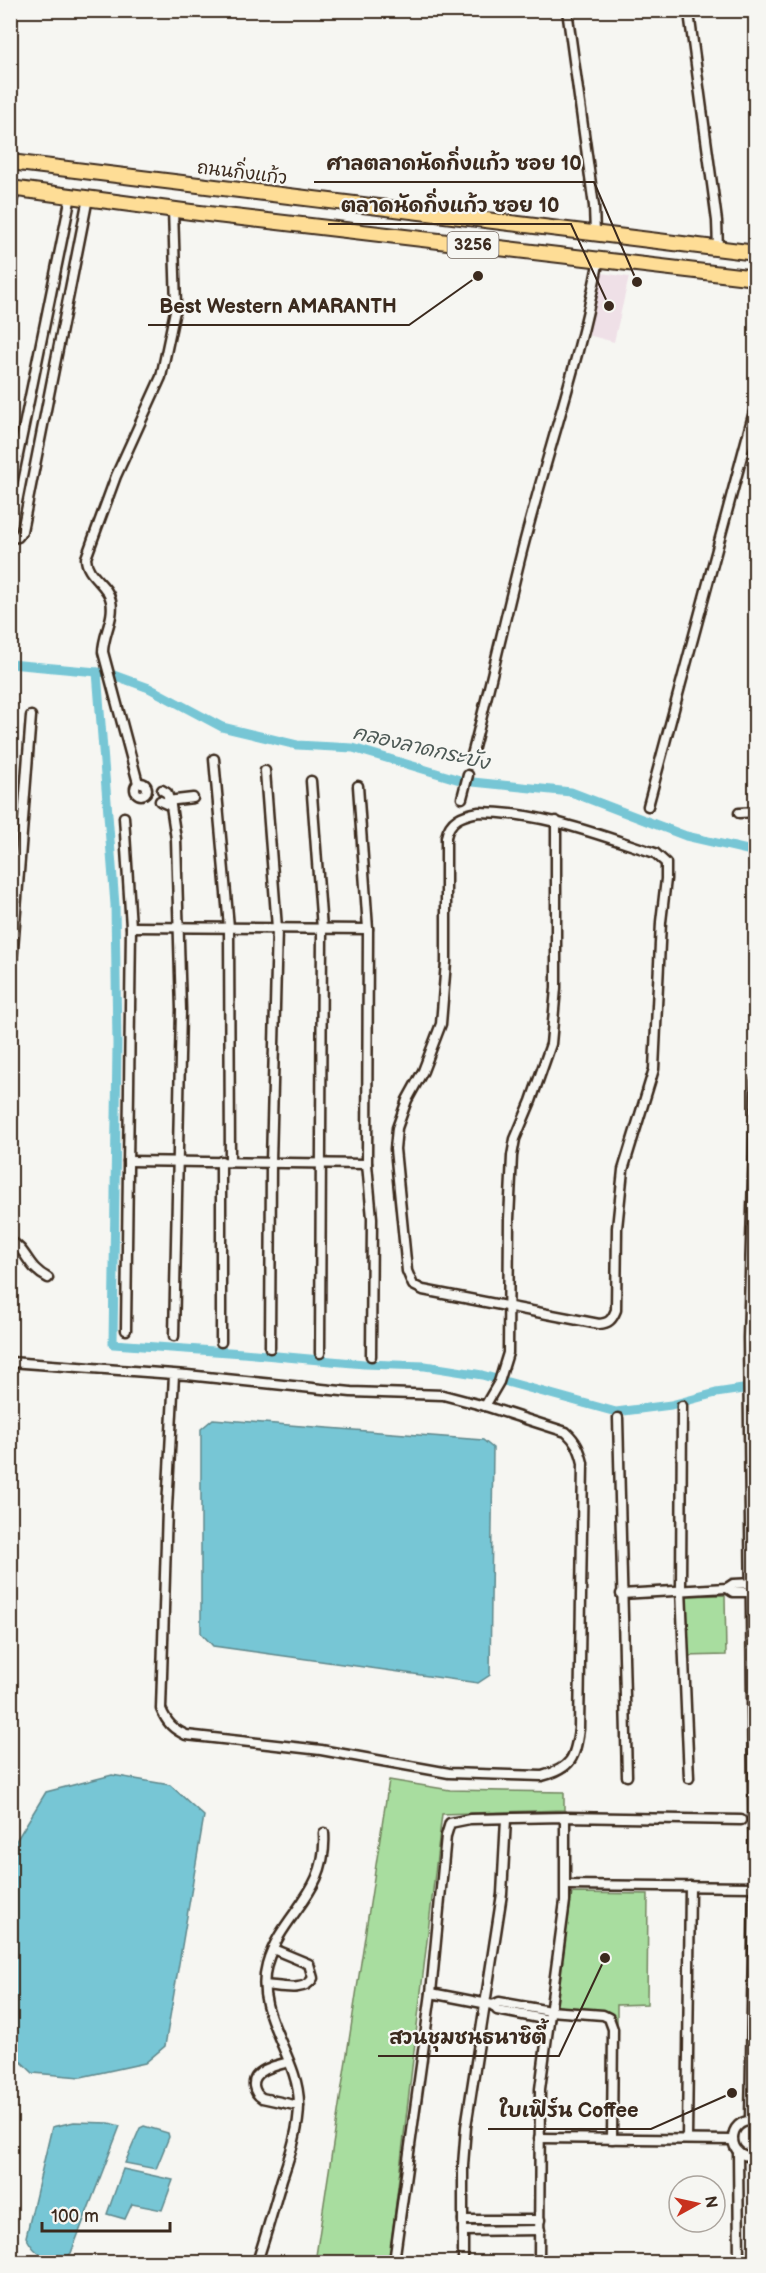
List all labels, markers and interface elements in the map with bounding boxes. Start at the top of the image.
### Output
callout: ศาลตลาดนัดกิ่งแก้ว ซอย 10 [314,144,594,182]
text: ศาลตลาดนัดกิ่งแก้ว ซอย 10 [326,146,582,176]
street label: ถนนกิ่งแก้ว [196,150,289,189]
callout: ตลาดนัดกิ่งแก้ว ซอย 10 [328,186,571,224]
text: ตลาดนัดกิ่งแก้ว ซอย 10 [341,188,559,218]
road number: 3256 [448,232,498,258]
callout: Best Western AMARANTH [148,287,409,325]
text: Best Western AMARANTH [159,295,397,319]
water label: คลองลาดกระบัง [351,721,493,776]
callout: สวนชุมชนธนาซิตี้ [378,2018,559,2056]
text: สวนชุมชนธนาซิตี้ [389,2018,549,2052]
callout: ใบเฟิร์น Coffee [488,2091,651,2129]
text: ใบเฟิร์น Coffee [498,2097,639,2123]
north arrow [667,2174,727,2234]
scale bar [42,2195,170,2233]
text: N [700,2195,721,2209]
text: 100 m [51,2206,99,2227]

